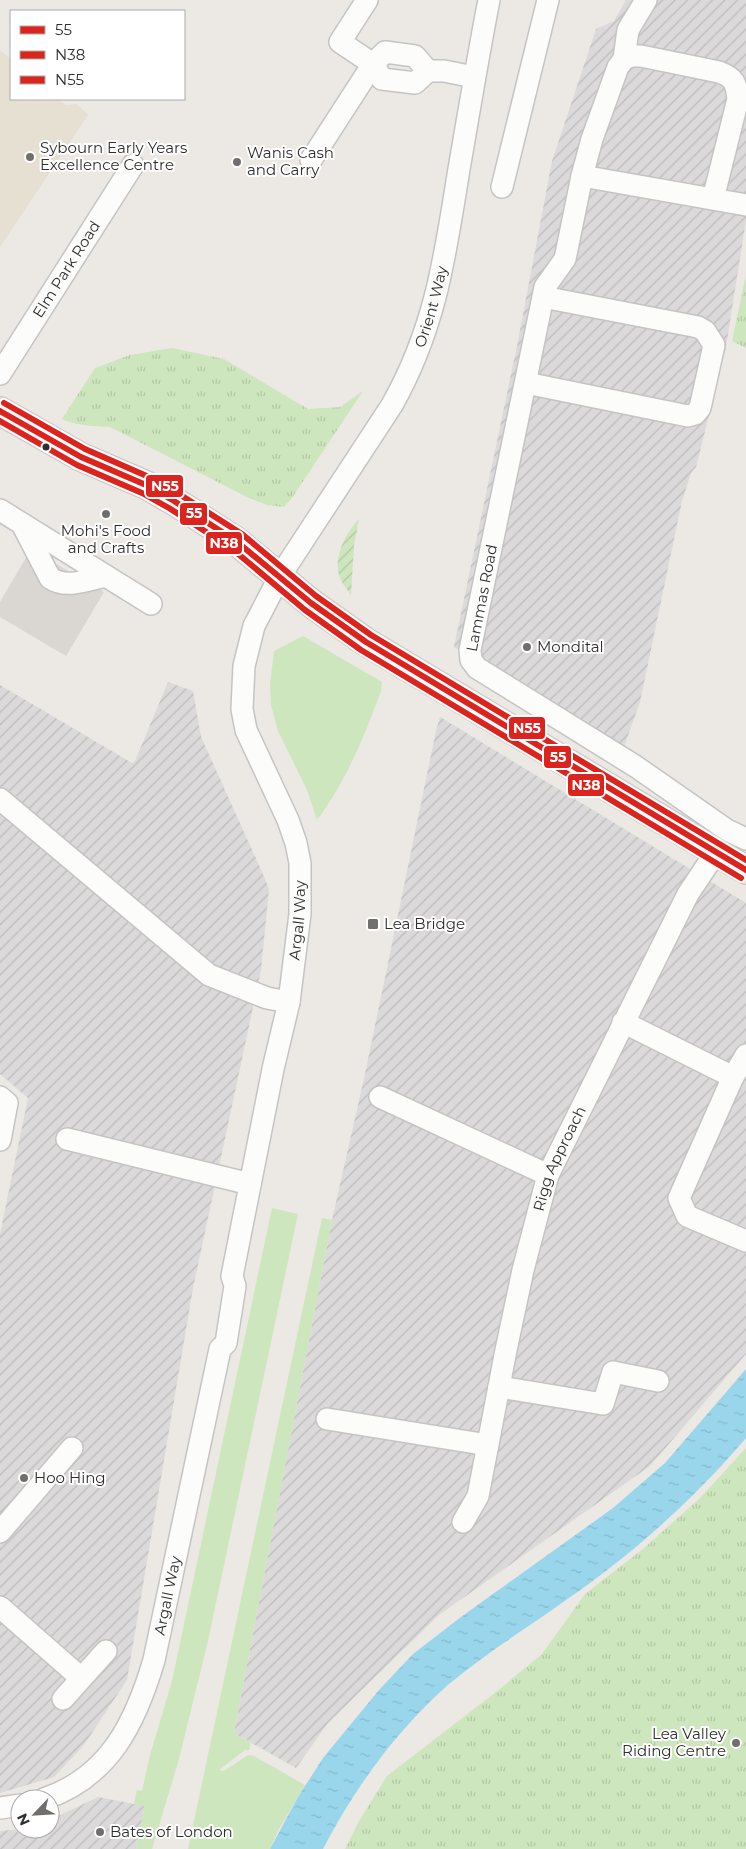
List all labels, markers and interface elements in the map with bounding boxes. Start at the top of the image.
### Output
legend [10,10,185,100]
text: 55 [55,20,72,39]
text: N38 [55,45,85,64]
text: N55 [55,70,84,89]
place label: Sybourn Early Years Excellence Centre [40,138,187,174]
place label: Wanis Cash and Carry [247,143,334,179]
marker: Sybourn Early Years Excellence Centre [24,151,36,163]
marker: Wanis Cash and Carry [231,156,243,168]
street label: Elm Park Road [28,217,104,321]
street label: Orient Way [410,263,451,350]
unlabelled marker [41,442,51,452]
line badge: N55 [145,474,184,498]
text: N55 [151,477,179,495]
line badge: 55 [179,502,208,526]
text: 55 [186,504,202,522]
marker: Mohi's Food and Crafts [100,508,112,520]
place label: Mohi's Food and Crafts [61,521,151,557]
line badge: N38 [205,531,243,555]
text: N38 [210,534,238,552]
street label: Lammas Road [462,543,501,653]
place label: Mondital [537,637,604,656]
marker: Mondital [521,641,533,653]
line badge: N55 [508,716,546,740]
text: N55 [513,719,541,737]
line badge: 55 [543,745,572,769]
text: 55 [550,748,566,766]
line badge: N38 [567,773,605,797]
text: N38 [572,776,600,794]
street label: Argall Way [284,879,309,961]
place label: Lea Bridge [384,914,465,933]
marker: Lea Bridge [366,917,380,931]
street label: Rigg Approach [529,1103,590,1213]
place label: Hoo Hing [34,1468,106,1487]
marker: Hoo Hing [18,1472,30,1484]
street label: Argall Way [150,1553,185,1637]
place label: Lea Valley Riding Centre [622,1724,727,1760]
marker: Lea Valley Riding Centre [730,1737,742,1749]
north arrow [10,1789,60,1839]
text: N [13,1811,34,1828]
place label: Bates of London [110,1822,233,1841]
marker: Bates of London [94,1826,106,1838]

